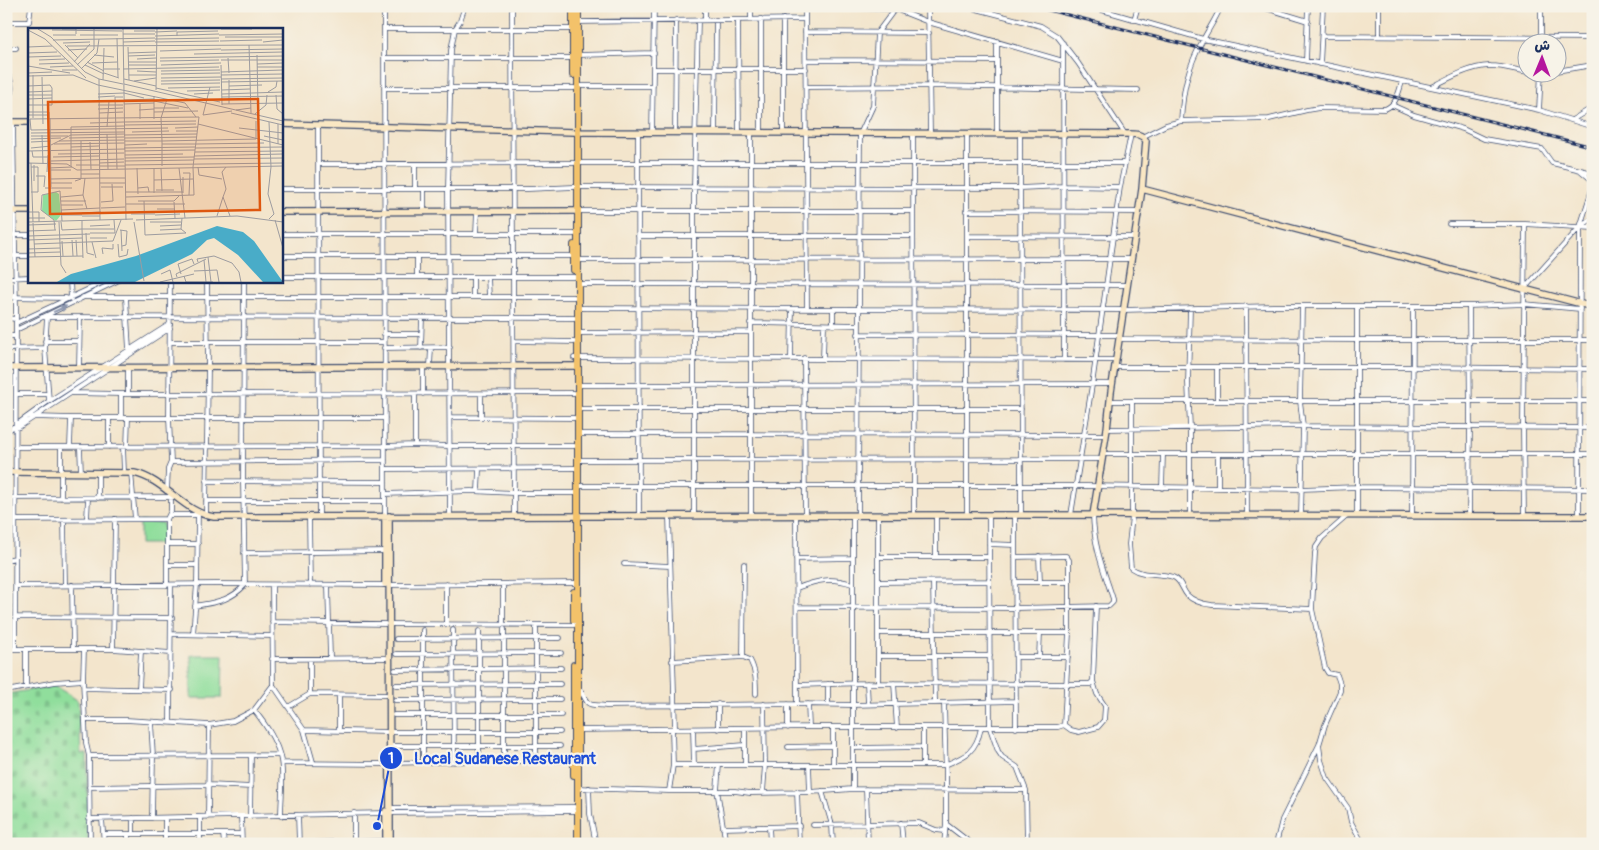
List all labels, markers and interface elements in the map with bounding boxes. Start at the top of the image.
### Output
inset map [28,28,282,282]
north arrow [1516,32,1566,82]
text: ش [1534,37,1550,54]
one-way arrow [53,304,67,312]
callout: Local Sudanese Restaurant [379,742,606,773]
text: 1 [388,749,394,768]
text: Local Sudanese Restaurant [414,749,597,769]

